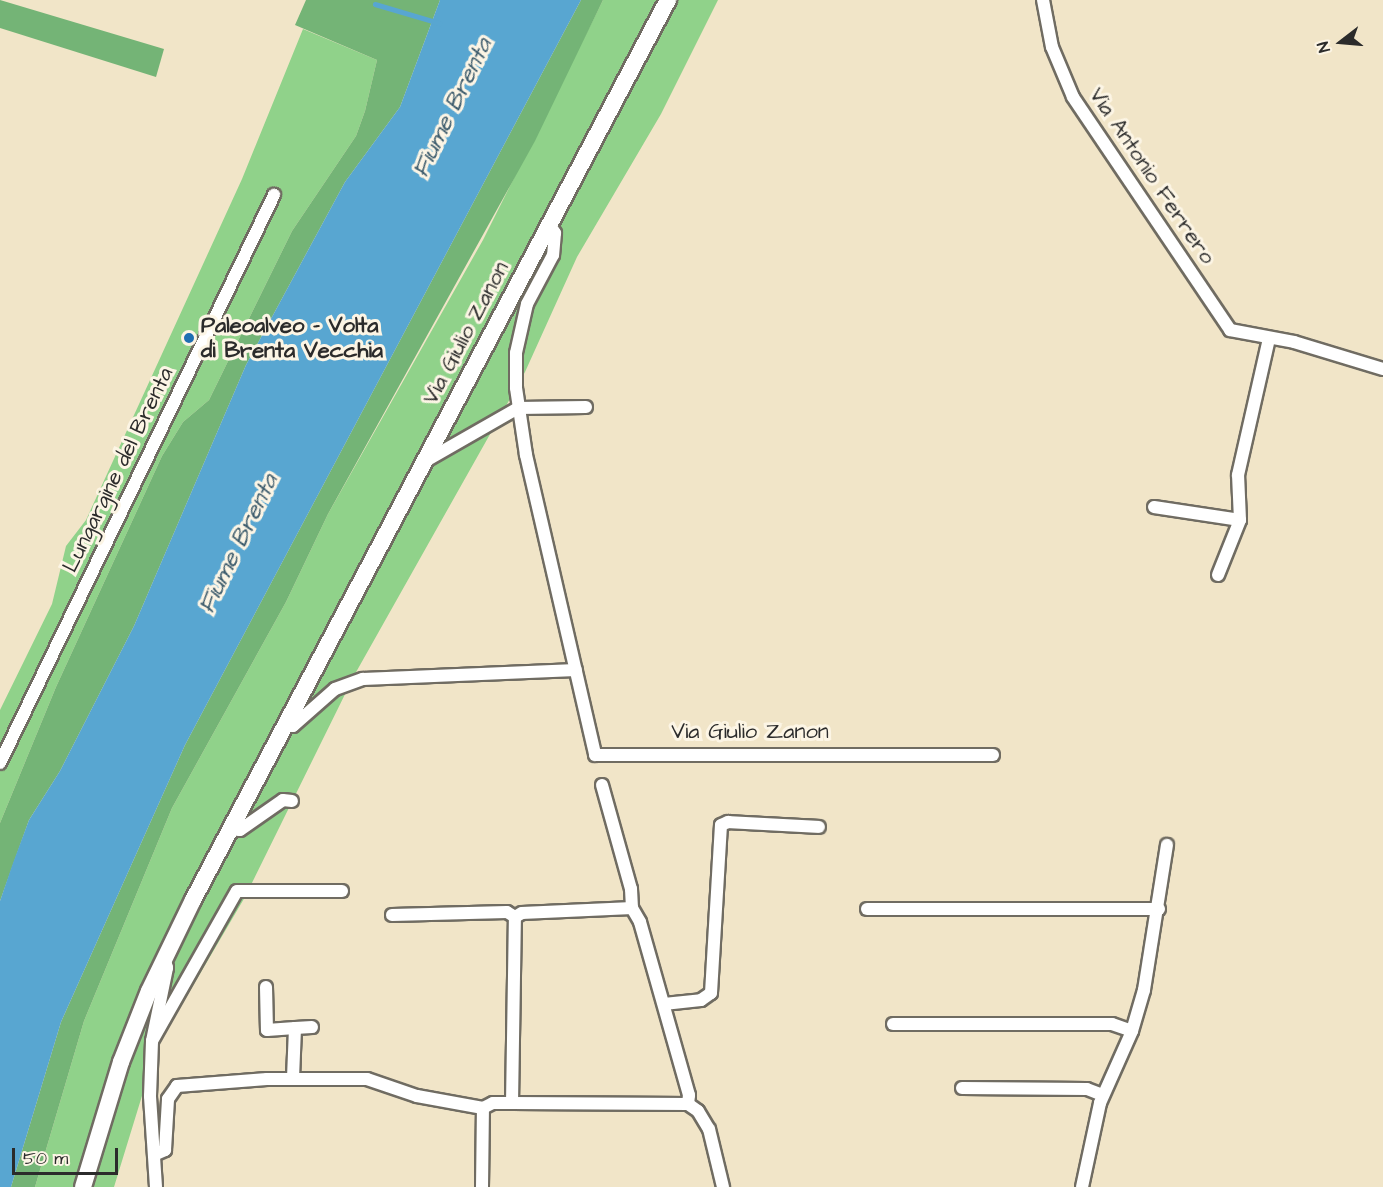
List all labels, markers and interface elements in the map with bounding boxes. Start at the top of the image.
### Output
north arrow [1311,12,1371,72]
water label: Fiume Brenta [407,34,499,182]
text: N [1312,39,1336,55]
street label: Via Antonio Ferrero [1083,83,1221,269]
street label: Via Giulio Zanon [417,257,515,409]
place label: Paleoalveo - Volta di Brenta Vecchia [201,312,383,364]
marker: Paleoalveo - Volta di Brenta Vecchia [182,331,196,345]
street label: Lungargine del Brenta [57,363,179,577]
water label: Fiume Brenta [193,470,285,618]
street label: Via Giulio Zanon [671,719,829,745]
scale bar [15,1136,122,1174]
text: 50 m [23,1146,68,1171]

